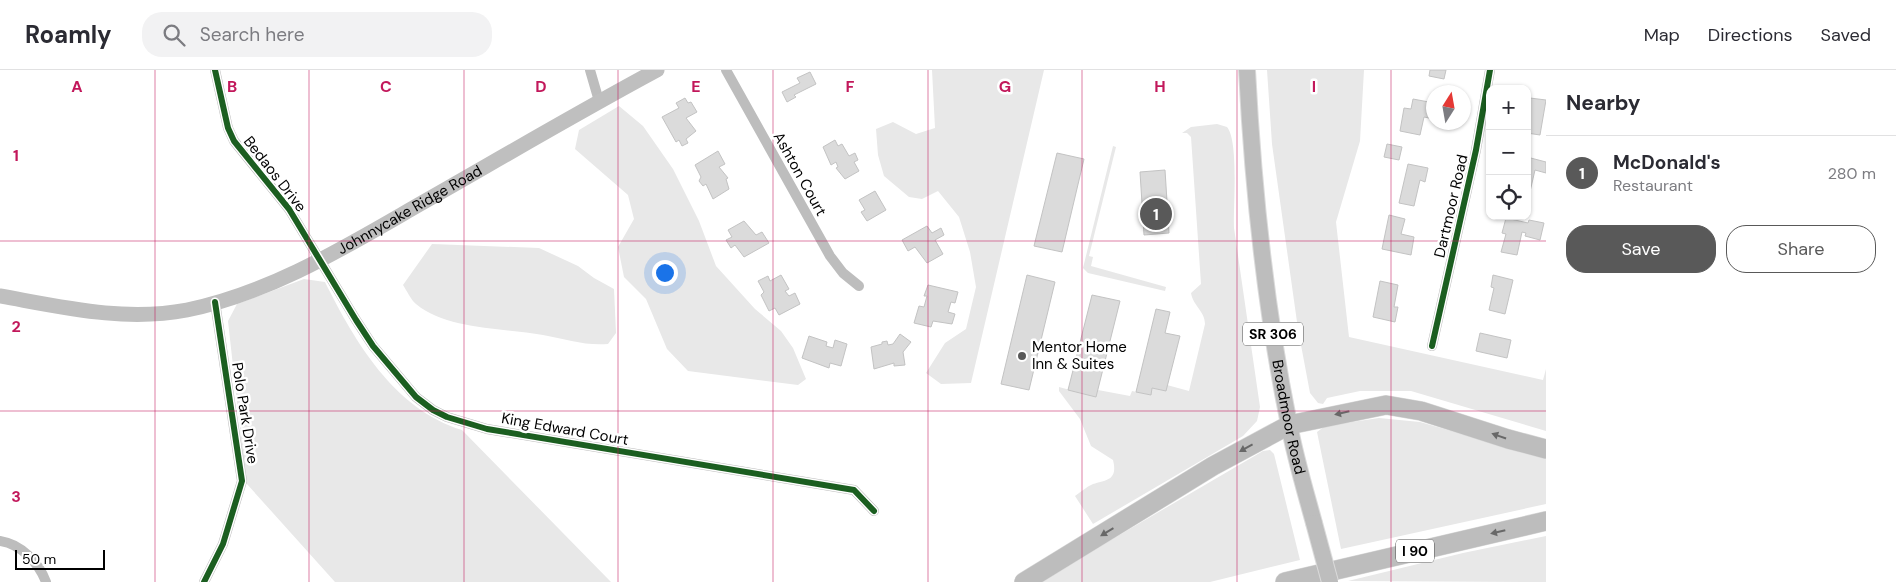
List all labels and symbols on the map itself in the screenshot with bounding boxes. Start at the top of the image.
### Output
text: A [71,76,83,97]
text: B [227,76,237,97]
text: C [380,76,392,97]
text: D [535,76,547,97]
text: E [691,76,701,97]
text: F [846,76,855,97]
text: G [999,76,1011,97]
text: H [1154,76,1166,97]
text: I [1312,76,1316,97]
north arrow [1426,85,1471,130]
street label: Ashton Court [769,128,831,220]
street label: Bedaos Drive [239,132,311,216]
text: 1 [13,145,19,166]
street label: Dartmoor Road [1429,152,1473,260]
street label: Johnnycake Ridge Road [334,161,486,259]
pin: 1 [1140,195,1172,233]
your location [652,260,678,286]
text: 2 [11,316,21,337]
road number: SR 306 [1243,322,1303,346]
place label: Mentor Home Inn & Suites [1032,337,1127,374]
marker: Mentor Home Inn & Suites [1016,350,1028,362]
street label: Broadmoor Road [1267,358,1310,477]
street label: Polo Park Drive [227,361,263,465]
street label: King Edward Court [500,408,630,450]
one-way arrow [1334,409,1349,417]
one-way arrow [1491,432,1506,440]
one-way arrow [1239,444,1253,453]
text: 3 [11,486,21,507]
one-way arrow [1101,528,1114,537]
one-way arrow [1491,528,1506,536]
road number: I 90 [1396,540,1434,562]
scale bar [15,547,105,570]

